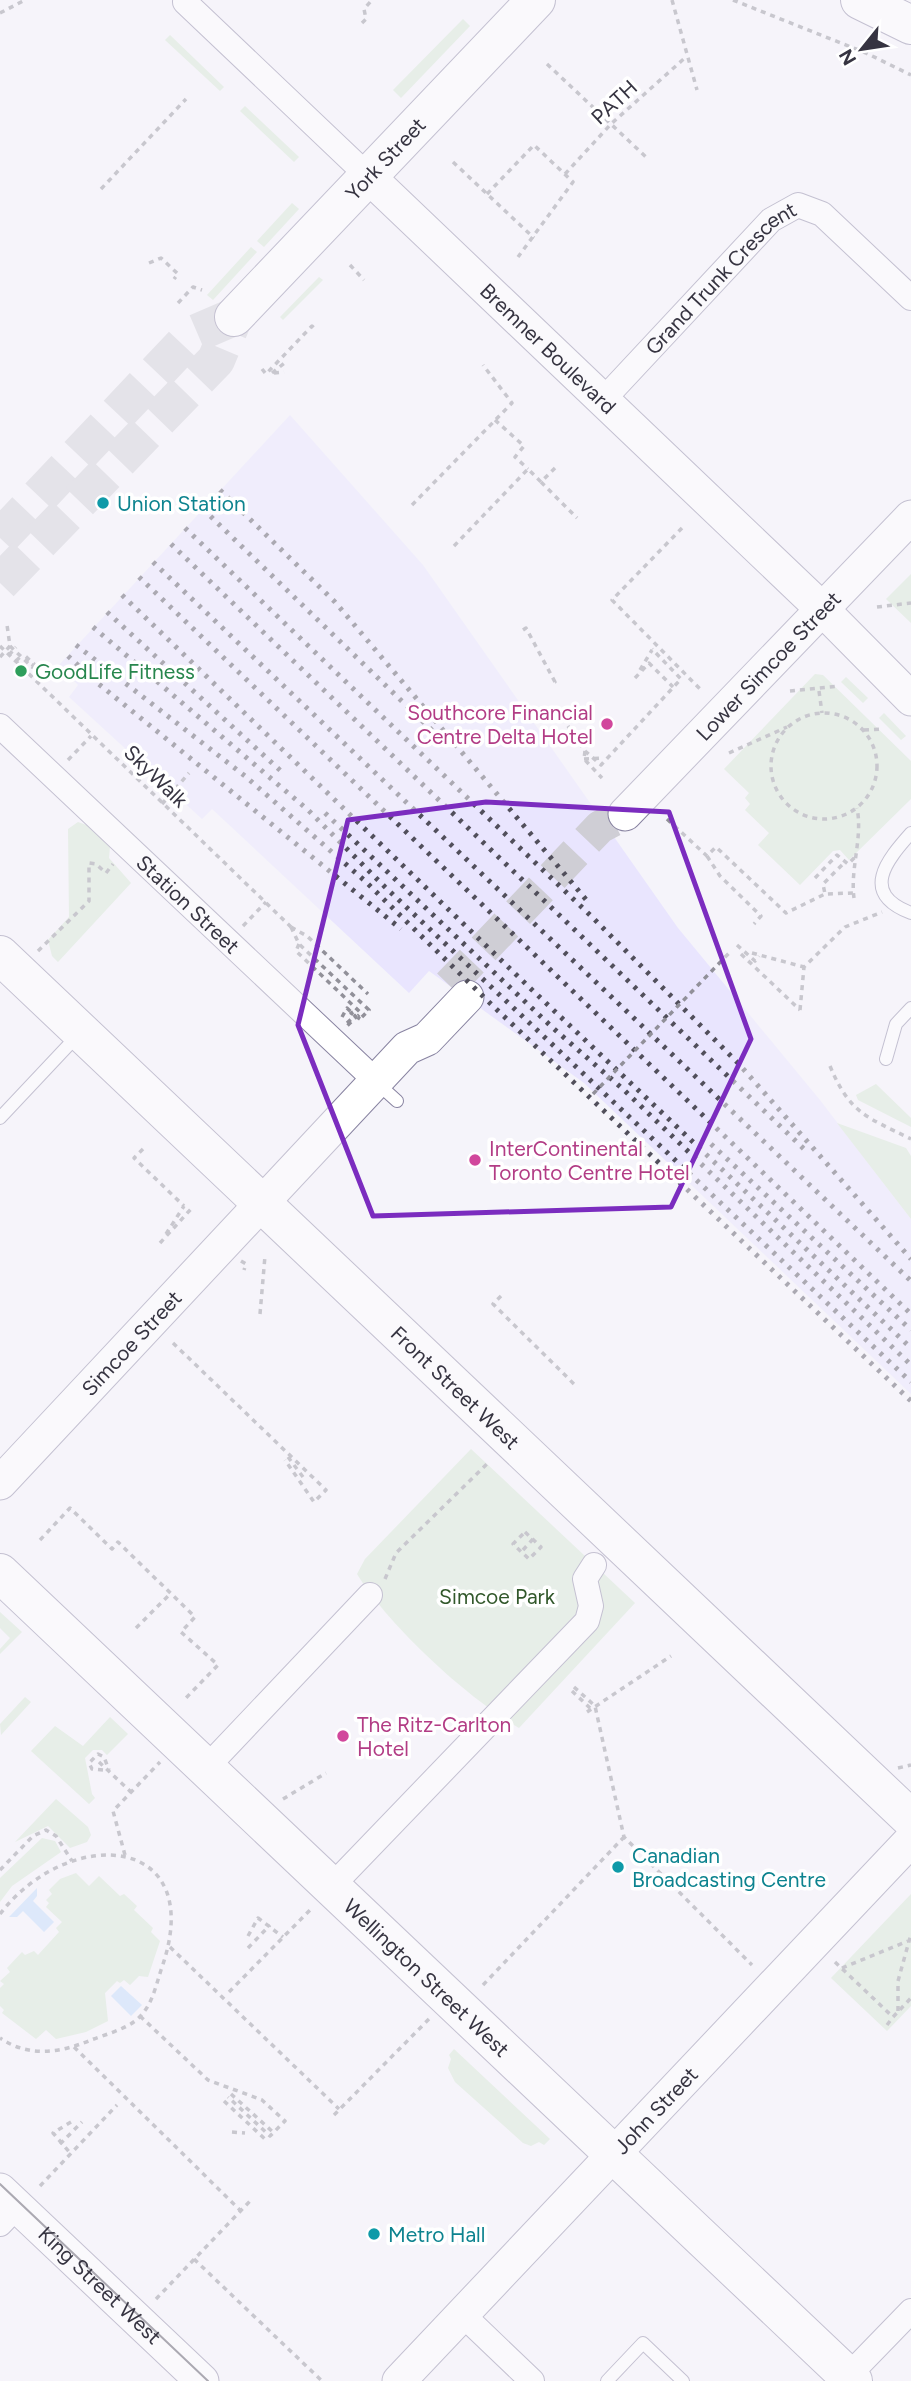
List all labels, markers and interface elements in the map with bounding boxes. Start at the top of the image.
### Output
north arrow [827,14,897,84]
text: N [834,45,861,69]
street label: PATH [586,75,642,129]
street label: York Street [340,112,430,205]
street label: Grand Trunk Crescent [640,196,800,359]
street label: Bremner Boulevard [475,278,622,419]
place label: Union Station [117,491,246,516]
marker: Union Station [95,495,111,511]
street label: Lower Simcoe Street [690,586,845,745]
place label: GoodLife Fitness [35,659,195,684]
marker: GoodLife Fitness [13,663,29,679]
place label: Southcore Financial Centre Delta Hotel [407,700,593,749]
marker: Southcore Financial Centre Delta Hotel [599,716,615,732]
street label: SkyWalk [119,740,194,813]
street label: Station Street [132,849,245,958]
place label: InterContinental Toronto Centre Hotel [489,1136,690,1185]
marker: InterContinental Toronto Centre Hotel [467,1152,483,1168]
street label: Simcoe Street [76,1285,186,1401]
street label: Front Street West [386,1320,525,1454]
park label: Simcoe Park [439,1584,556,1609]
place label: The Ritz-Carlton Hotel [357,1712,511,1761]
marker: The Ritz-Carlton Hotel [335,1728,351,1744]
place label: Canadian Broadcasting Centre [632,1843,826,1892]
marker: Canadian Broadcasting Centre [610,1859,626,1875]
street label: Wellington Street West [339,1893,515,2062]
street label: John Street [608,2061,702,2159]
street label: King Street West [34,2221,167,2349]
place label: Metro Hall [388,2222,485,2247]
marker: Metro Hall [366,2226,382,2242]

